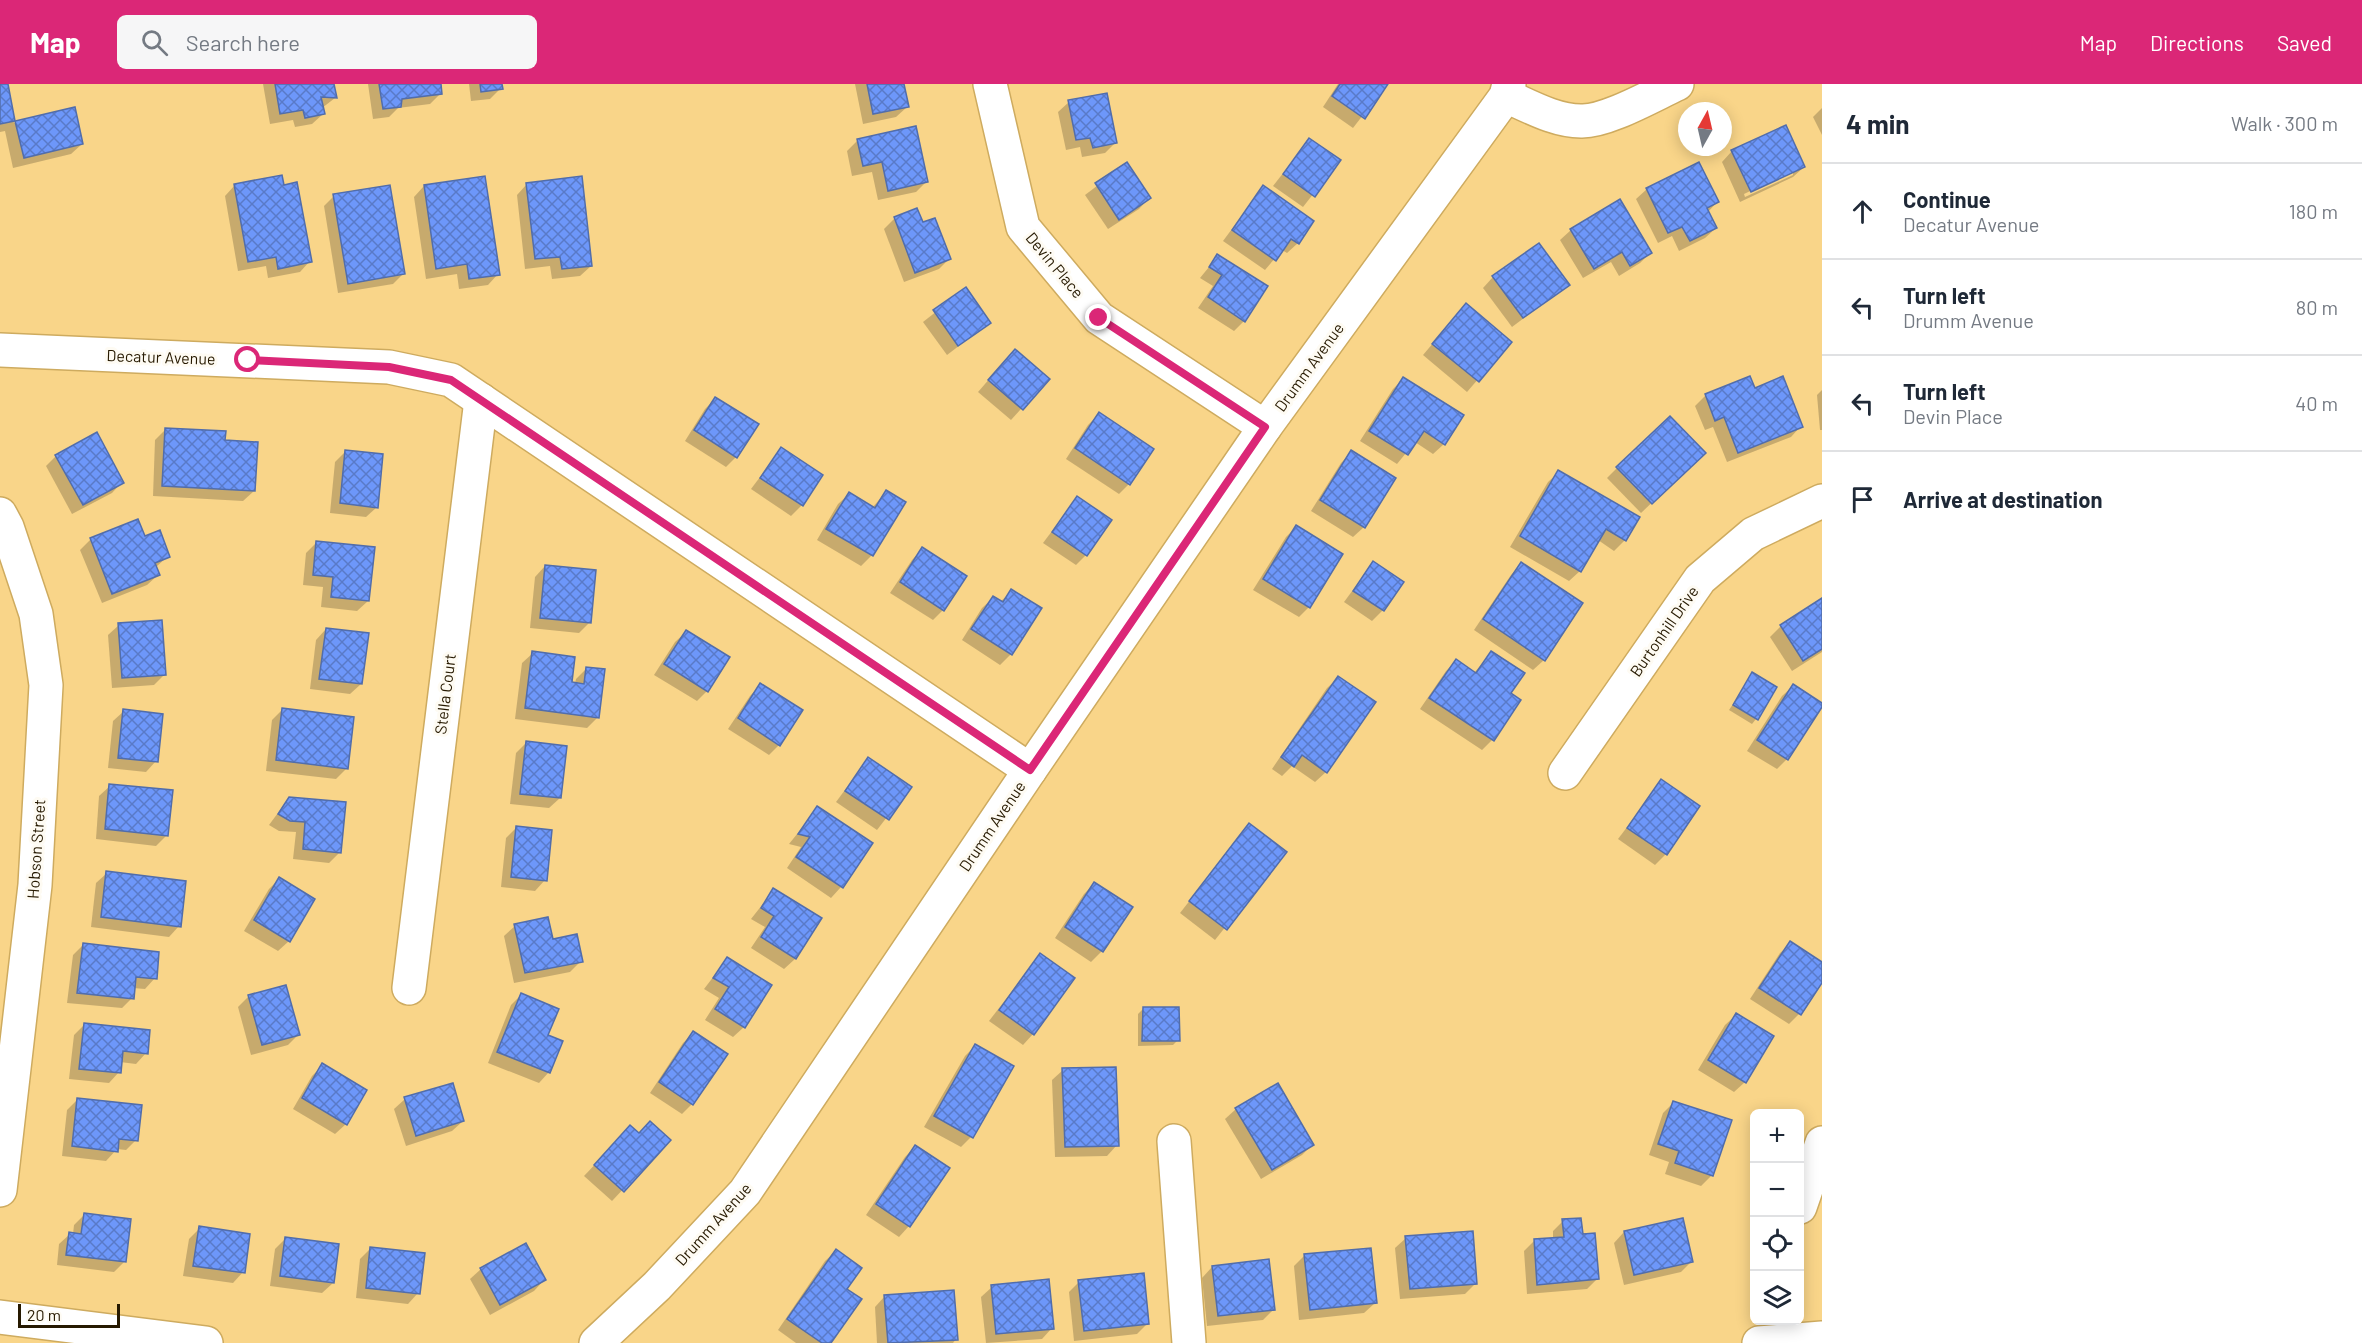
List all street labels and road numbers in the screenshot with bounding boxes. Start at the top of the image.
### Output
street label: Devin Place [1022,228,1088,301]
street label: Drumm Avenue [1270,319,1347,415]
street label: Decatur Avenue [106,345,216,368]
street label: Burtonhill Drive [1625,582,1702,680]
street label: Stella Court [430,653,459,735]
street label: Drumm Avenue [954,777,1029,874]
street label: Hobson Street [23,799,48,899]
street label: Drumm Avenue [671,1178,755,1269]

